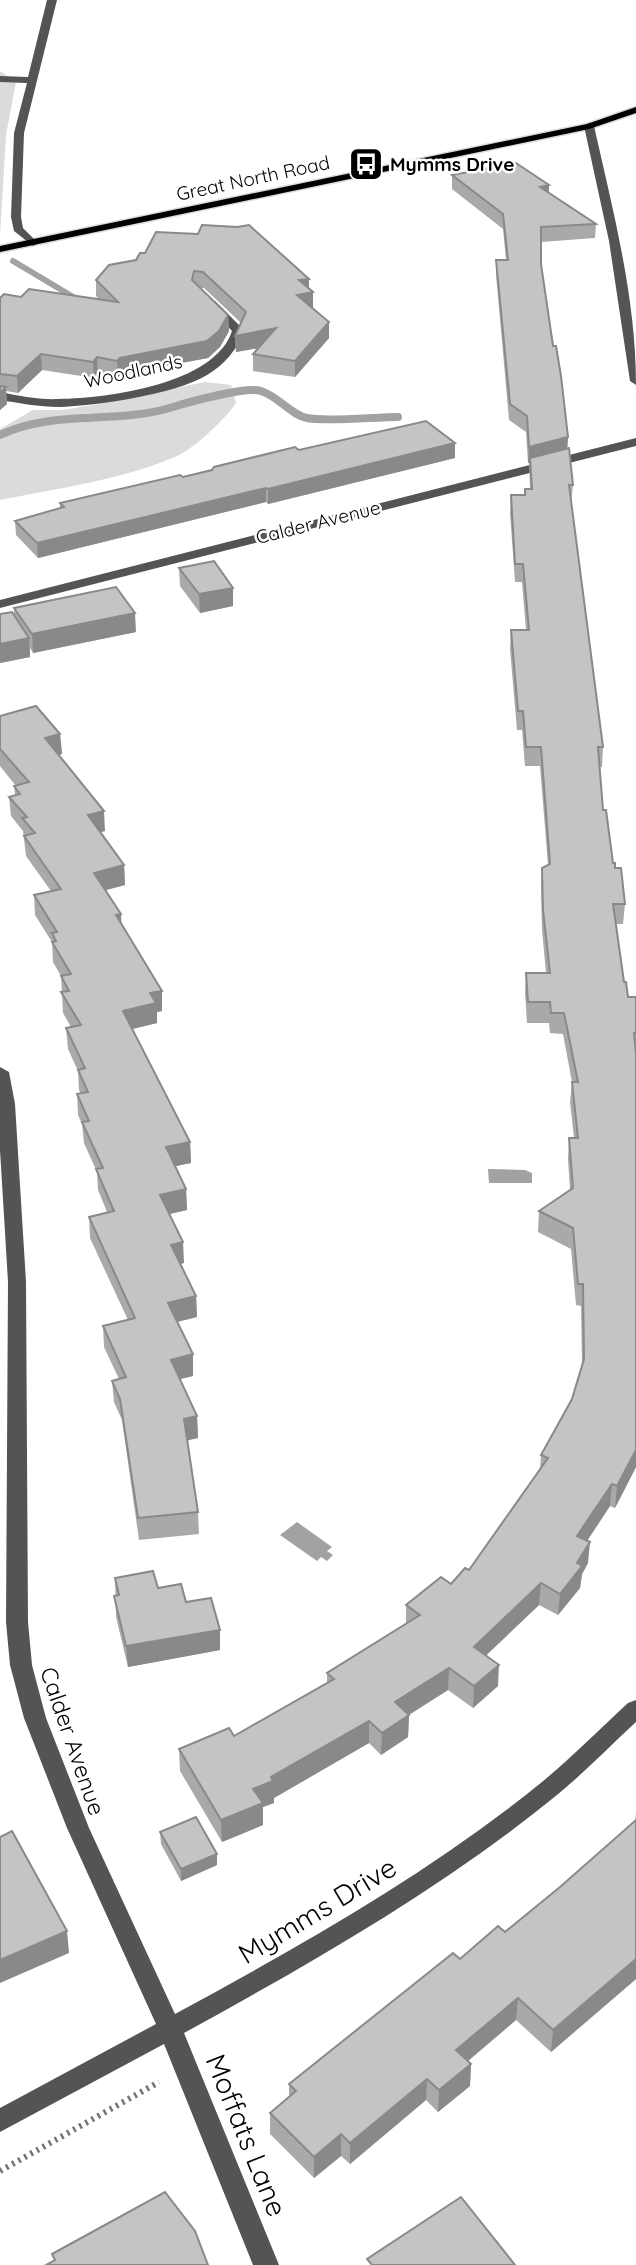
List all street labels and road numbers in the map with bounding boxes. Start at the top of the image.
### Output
street label: Great North Road [174,150,332,206]
street label: Woodlands [82,349,184,393]
street label: Calder Avenue [253,495,383,549]
street label: Calder Avenue [34,1663,112,1819]
street label: Mymms Drive [232,1849,402,1971]
street label: Moffats Lane [199,2049,295,2221]

